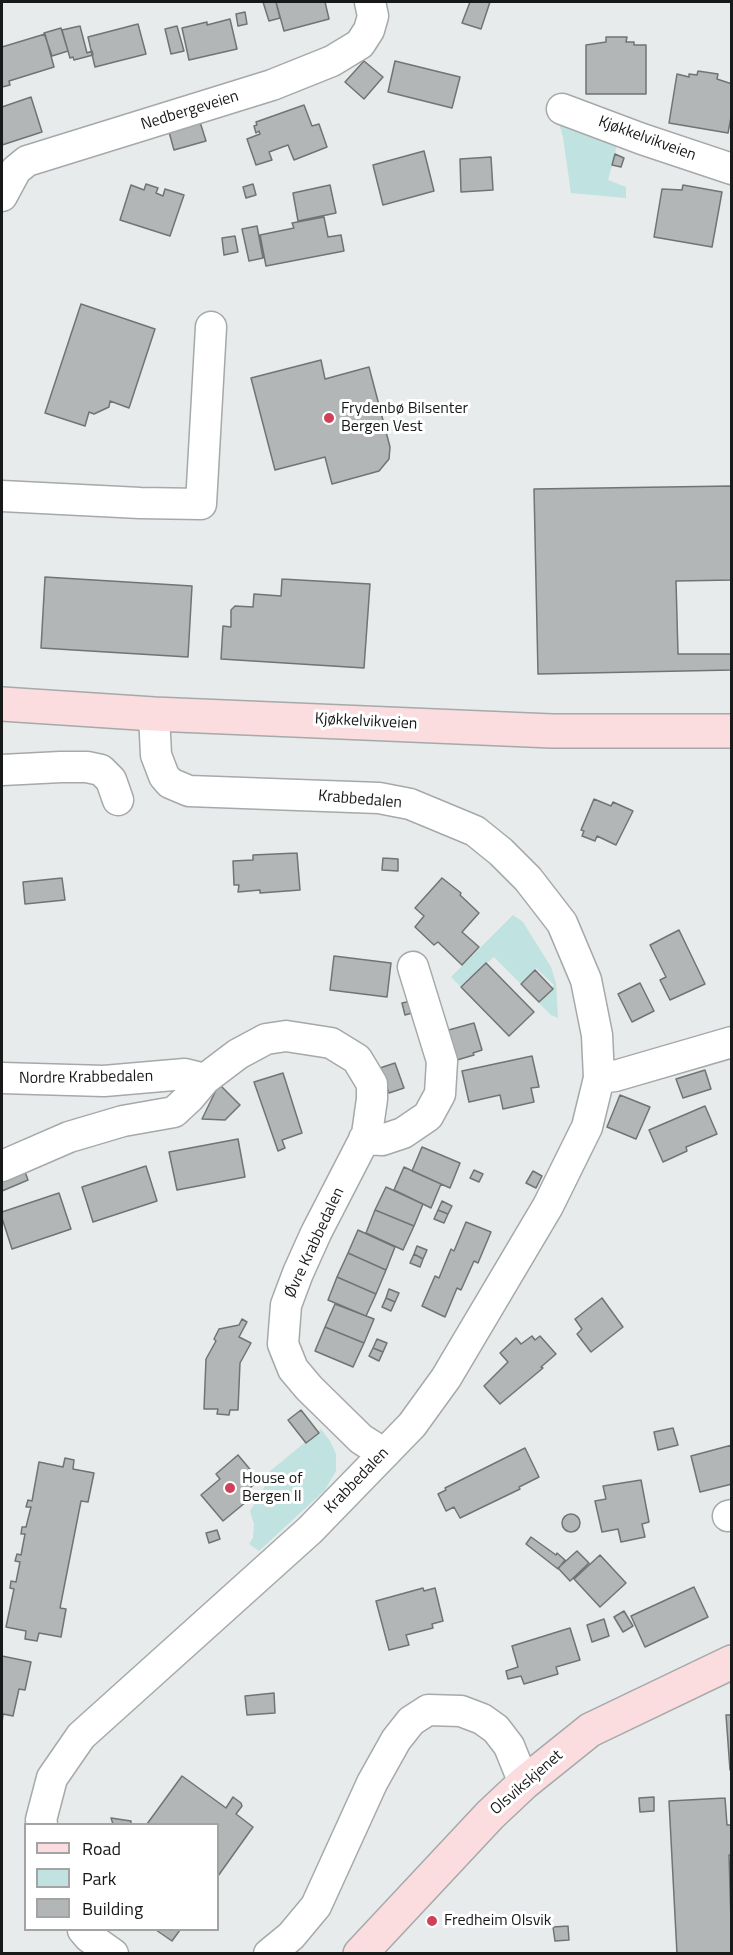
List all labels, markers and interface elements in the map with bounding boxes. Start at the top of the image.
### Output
street label: Nedbergeveien [139,87,241,135]
street label: Kjøkkelvikveien [595,112,699,166]
place label: Frydenbø Bilsenter Bergen Vest [341,399,468,437]
marker: Frydenbø Bilsenter Bergen Vest [322,411,336,425]
street label: Kjøkkelvikveien [314,710,418,734]
street label: Krabbedalen [317,787,403,813]
street label: Nordre Krabbedalen [19,1067,153,1089]
street label: Øvre Krabbedalen [281,1185,349,1301]
street label: Krabbedalen [321,1444,393,1518]
place label: House of Bergen II [242,1469,302,1507]
marker: House of Bergen II [223,1481,237,1495]
street label: Olsvikskjenet [487,1746,567,1820]
legend [24,1823,219,1931]
text: Road [82,1835,121,1862]
text: Park [82,1865,116,1892]
text: Building [82,1895,143,1922]
place label: Fredheim Olsvik [444,1911,552,1931]
marker: Fredheim Olsvik [425,1914,439,1928]

